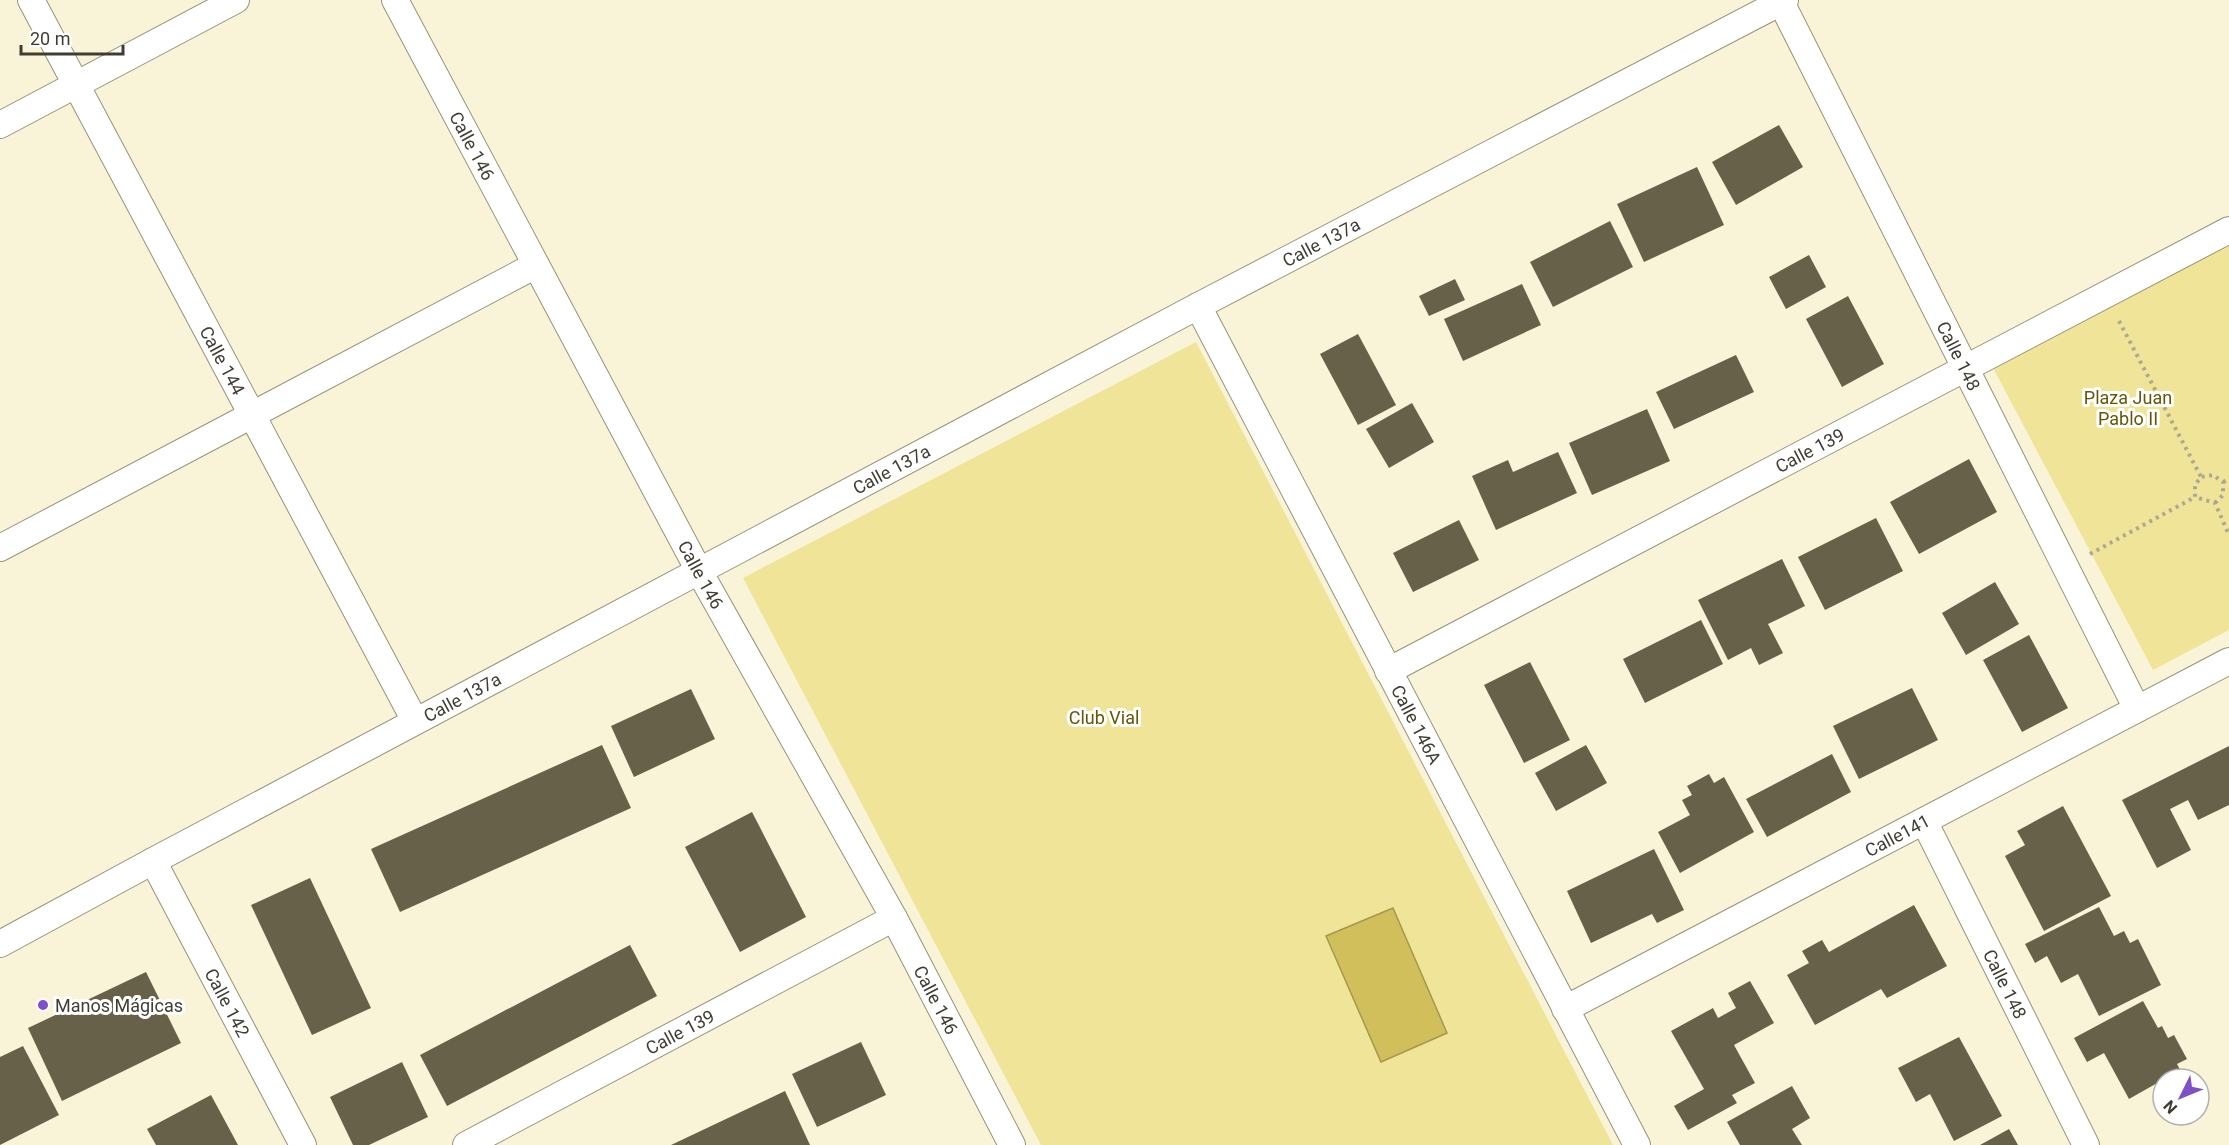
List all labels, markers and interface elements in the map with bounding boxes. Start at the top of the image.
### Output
scale bar [21,18,123,56]
text: 20 m [30,28,70,49]
street label: Calle 146 [446,108,499,184]
street label: Calle 137a [1279,213,1363,271]
street label: Calle 148 [1933,318,1985,394]
street label: Calle 144 [196,322,250,398]
park label: Plaza Juan Pablo II [2084,387,2172,429]
street label: Calle 139 [1772,423,1848,477]
street label: Calle 137a [849,440,934,498]
street label: Calle 146 [674,537,728,612]
street label: Calle 137a [420,668,504,726]
street label: Calle 146A [1387,681,1446,768]
park label: Club Vial [1069,707,1139,728]
street label: Calle141 [1861,809,1933,861]
street label: Calle 148 [1979,946,2031,1022]
street label: Calle 146 [910,962,963,1038]
street label: Calle 142 [201,965,254,1040]
place label: Manos Mágicas [55,995,183,1016]
marker: Manos Mágicas [36,998,50,1012]
street label: Calle 139 [642,1005,718,1058]
north arrow [2151,1067,2211,1127]
text: N [2160,1096,2181,1117]

